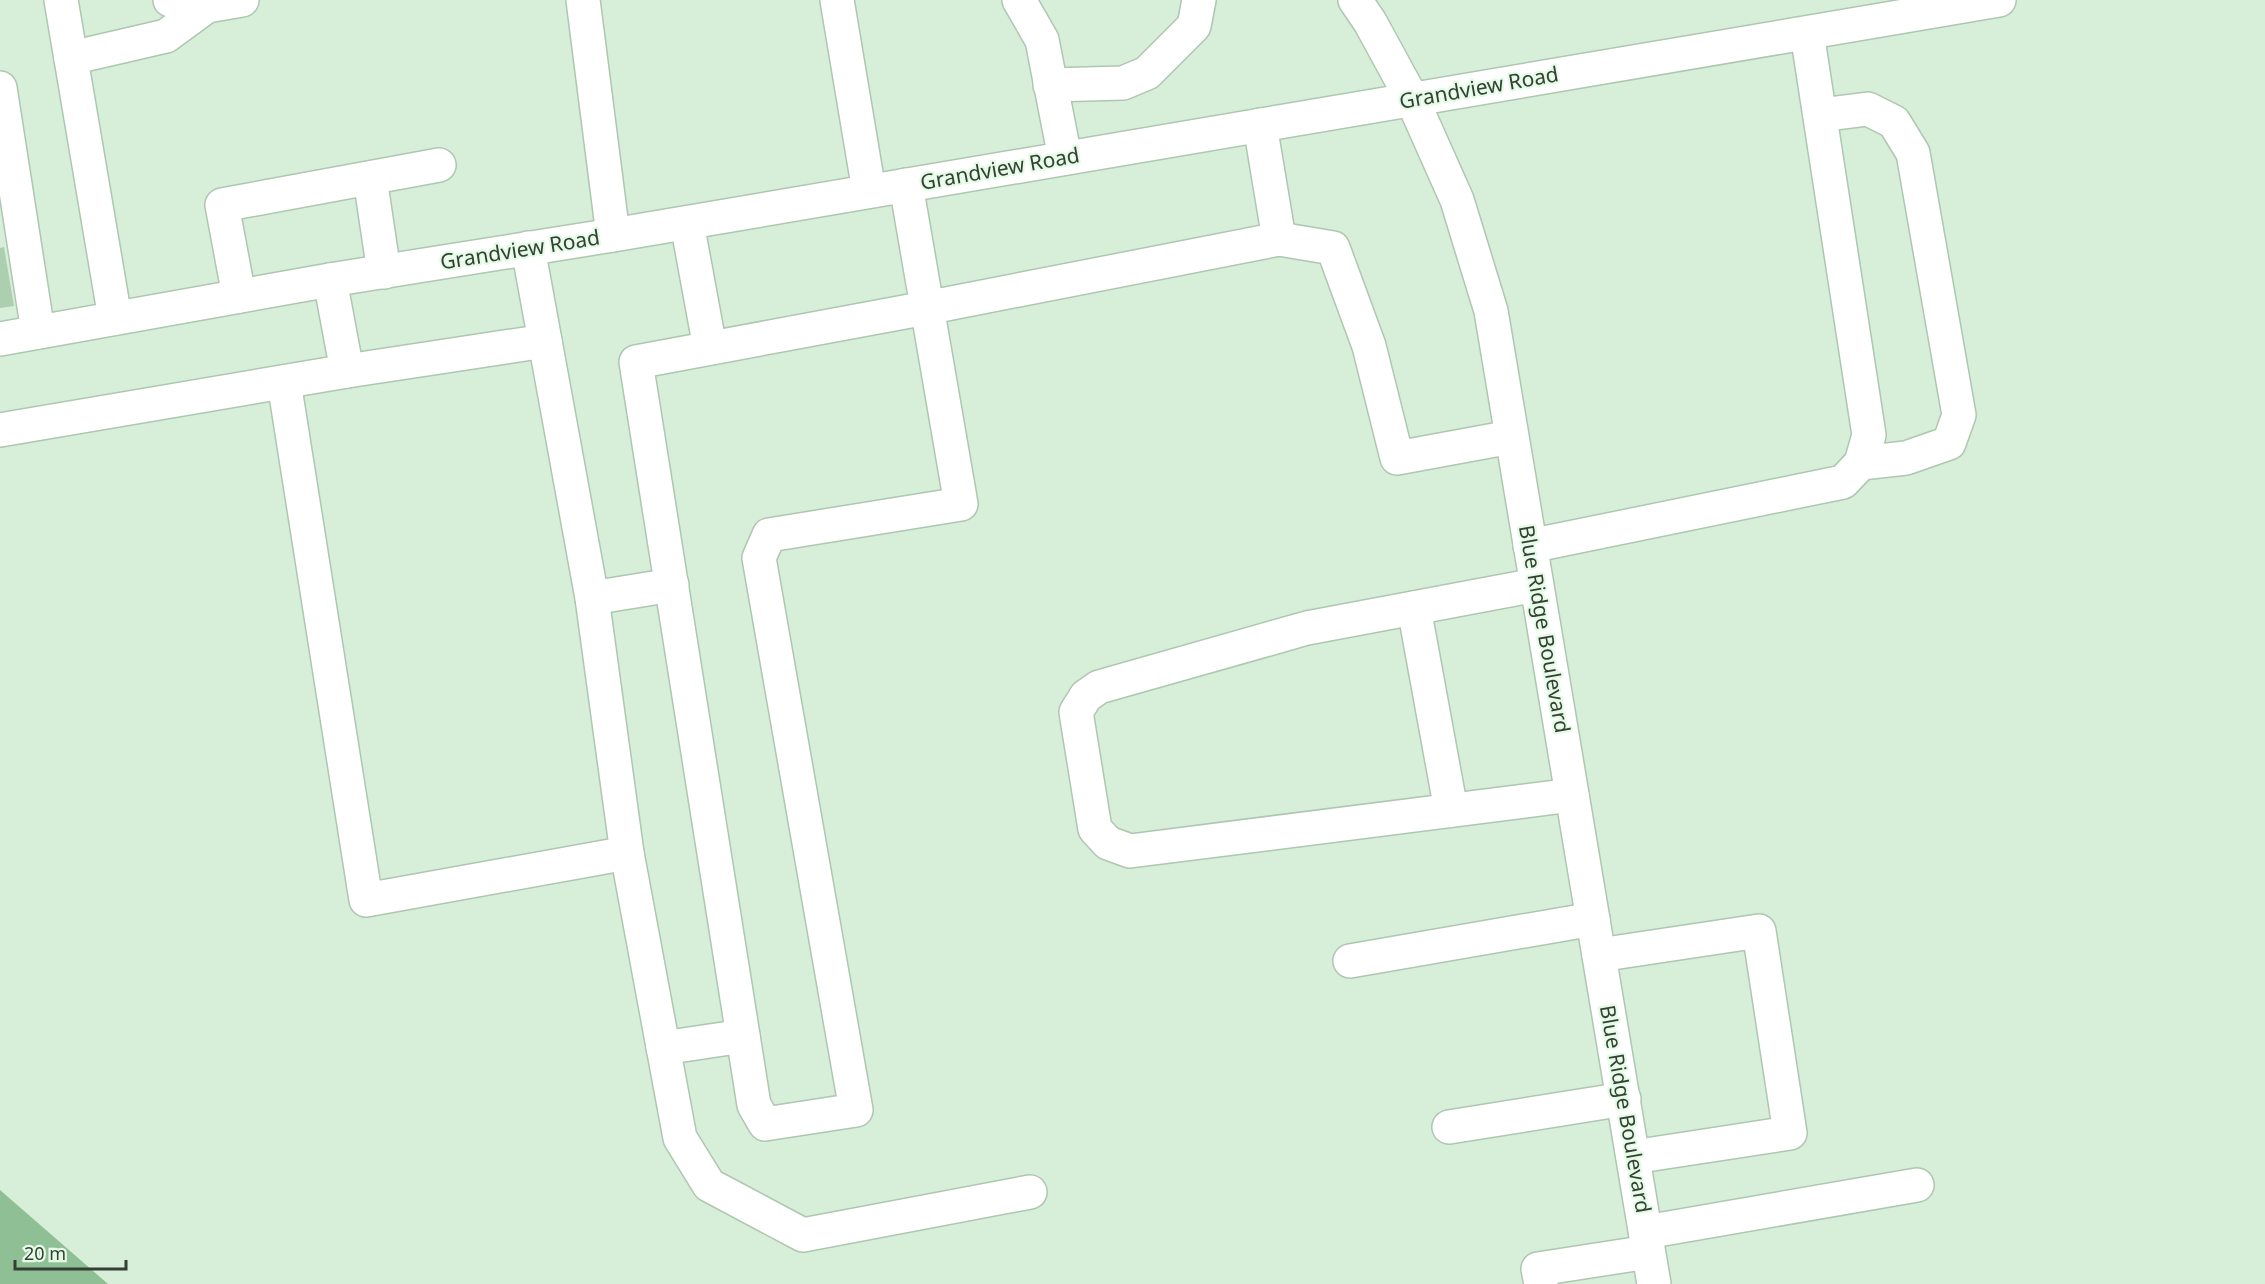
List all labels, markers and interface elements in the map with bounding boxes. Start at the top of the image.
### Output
street label: Grandview Road [1397,59,1561,115]
street label: Grandview Road [918,140,1082,196]
street label: Grandview Road [438,223,602,275]
street label: Blue Ridge Boulevard [1513,523,1577,735]
street label: Blue Ridge Boulevard [1594,1003,1658,1215]
scale bar [15,1233,126,1271]
text: 20 m [24,1241,66,1265]

